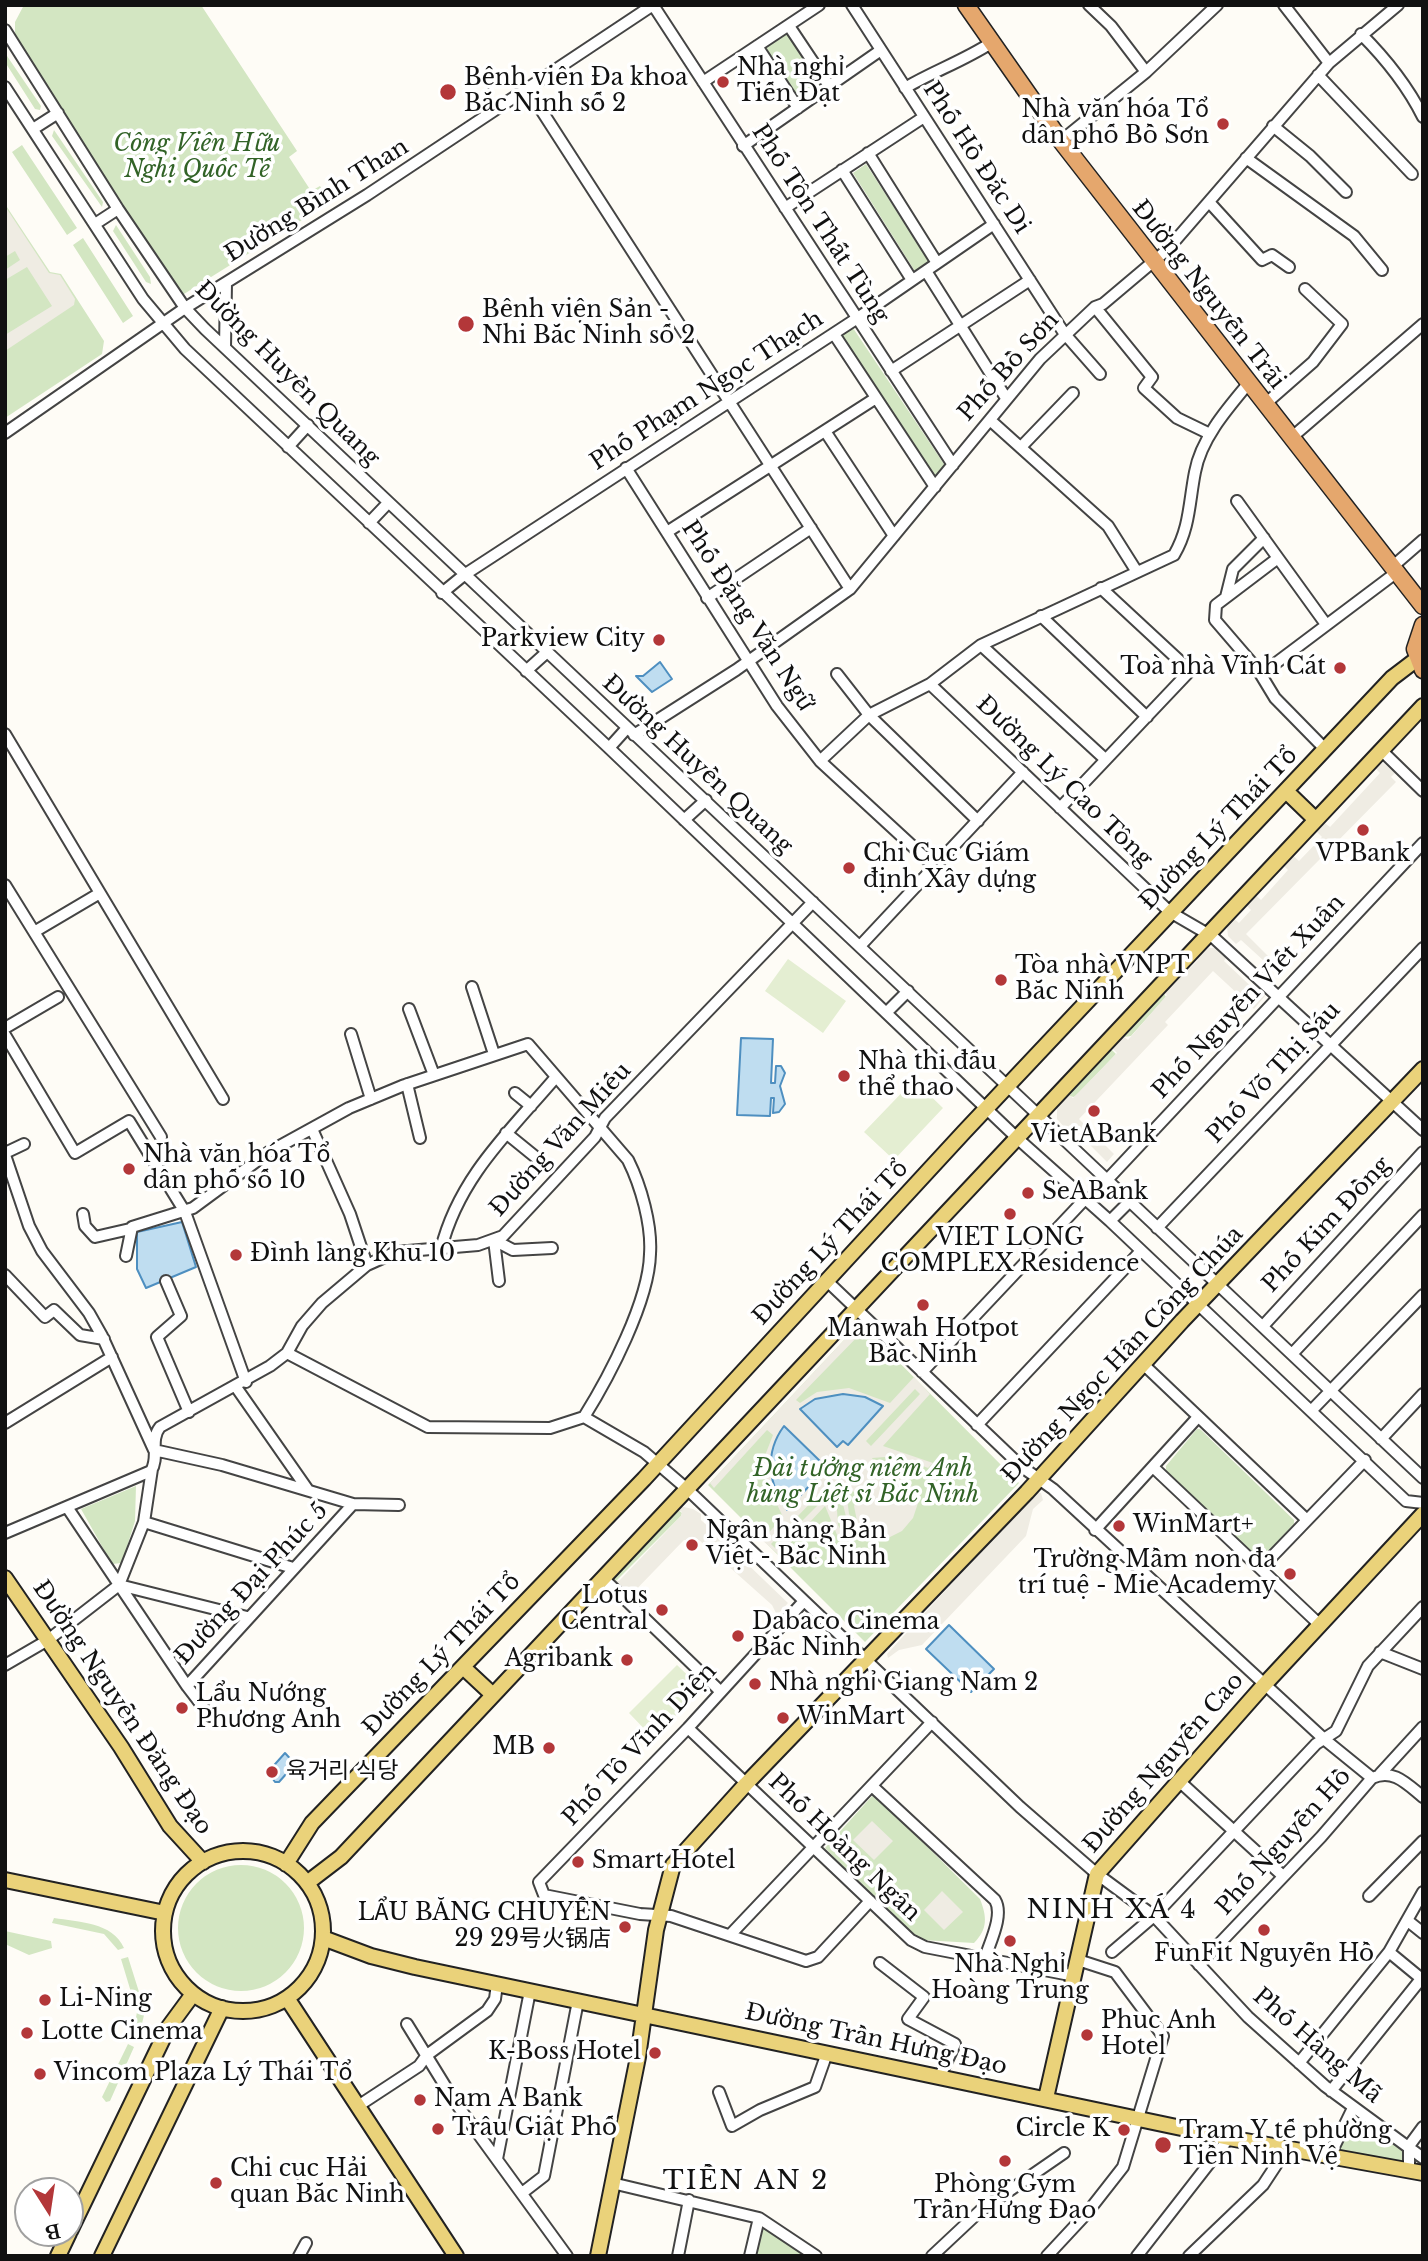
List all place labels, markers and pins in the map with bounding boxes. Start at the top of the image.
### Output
place label: Nhà nghỉ Tiến Đạt [737,55,845,109]
place label: Bệnh viện Đa khoa Bắc Ninh số 2 [464,65,688,119]
marker: Nhà nghỉ Tiến Đạt [715,74,731,90]
marker: Bệnh viện Đa khoa Bắc Ninh số 2 [438,82,458,102]
place label: Nhà văn hóa Tổ dân phố Bồ Sơn [1021,97,1209,151]
marker: Nhà văn hóa Tổ dân phố Bồ Sơn [1215,116,1231,132]
place label: Bệnh viện Sản - Nhi Bắc Ninh số 2 [482,297,695,351]
marker: Bệnh viện Sản - Nhi Bắc Ninh số 2 [456,314,476,334]
place label: Parkview City [481,626,645,654]
marker: Parkview City [651,632,667,648]
place label: Toà nhà Vĩnh Cát [1120,654,1326,682]
marker: Toà nhà Vĩnh Cát [1332,660,1348,676]
marker: VPBank [1355,822,1371,838]
place label: Chi Cục Giám định Xây dựng [863,841,1036,895]
place label: VPBank [1316,841,1410,869]
marker: Chi Cục Giám định Xây dựng [841,860,857,876]
place label: Tòa nhà VNPT Bắc Ninh [1015,953,1189,1007]
marker: Tòa nhà VNPT Bắc Ninh [993,972,1009,988]
place label: Nhà thi đấu thể thao [858,1049,997,1103]
marker: Nhà thi đấu thể thao [836,1068,852,1084]
marker: VietABank [1086,1103,1102,1119]
place label: VietABank [1031,1122,1157,1150]
place label: Nhà văn hóa Tổ dân phố số 10 [143,1142,331,1196]
marker: Nhà văn hóa Tổ dân phố số 10 [121,1161,137,1177]
place label: SeABank [1042,1179,1148,1207]
marker: SeABank [1020,1185,1036,1201]
marker: VIET LONG COMPLEX Residence [1002,1206,1018,1222]
place label: VIET LONG COMPLEX Residence [880,1225,1140,1279]
place label: Đình làng Khu 10 [250,1241,455,1269]
marker: Đình làng Khu 10 [228,1247,244,1263]
marker: Manwah Hotpot Bắc Ninh [915,1297,931,1313]
place label: Manwah Hotpot Bắc Ninh [827,1316,1019,1370]
place label: WinMart+ [1133,1512,1254,1540]
place label: Ngân hàng Bản Việt - Bắc Ninh [706,1518,887,1572]
marker: WinMart+ [1111,1518,1127,1534]
marker: Ngân hàng Bản Việt - Bắc Ninh [684,1537,700,1553]
place label: Trường Mầm non đa trí tuệ - Mie Academy [1018,1547,1276,1601]
marker: Trường Mầm non đa trí tuệ - Mie Academy [1282,1566,1298,1582]
place label: Lotus Central [561,1583,648,1637]
marker: Lotus Central [654,1602,670,1618]
place label: Dabaco Cinema Bắc Ninh [752,1609,939,1663]
marker: Dabaco Cinema Bắc Ninh [730,1628,746,1644]
place label: Agribank [505,1646,613,1674]
marker: Agribank [619,1652,635,1668]
place label: Nhà nghỉ Giang Nam 2 [769,1670,1038,1698]
marker: Nhà nghỉ Giang Nam 2 [747,1676,763,1692]
place label: Lẩu Nướng Phương Anh [196,1681,341,1735]
marker: Lẩu Nướng Phương Anh [174,1700,190,1716]
place label: WinMart [797,1704,905,1732]
marker: WinMart [775,1710,791,1726]
place label: MB [492,1734,535,1762]
marker: MB [541,1740,557,1756]
place label: 육거리 식당 [286,1758,398,1786]
marker: 육거리 식당 [264,1764,280,1780]
place label: Smart Hotel [592,1848,736,1876]
marker: Smart Hotel [570,1854,586,1870]
place label: LẨU BĂNG CHUYỀN 29 29号火锅店 [358,1900,611,1954]
marker: LẨU BĂNG CHUYỀN 29 29号火锅店 [617,1919,633,1935]
marker: FunFit Nguyễn Hồ [1256,1922,1272,1938]
marker: Nhà Nghỉ Hoàng Trung [1002,1933,1018,1949]
place label: FunFit Nguyễn Hồ [1154,1941,1374,1969]
place label: Nhà Nghỉ Hoàng Trung [931,1952,1089,2006]
place label: Li-Ning [59,1986,152,2014]
marker: Li-Ning [37,1992,53,2008]
place label: Phuc Anh Hotel [1101,2008,1216,2062]
place label: Lotte Cinema [41,2019,203,2047]
marker: Lotte Cinema [19,2025,35,2041]
marker: Phuc Anh Hotel [1079,2027,1095,2043]
place label: K-Boss Hotel [488,2039,641,2067]
marker: K-Boss Hotel [647,2045,663,2061]
place label: Vincom Plaza Lý Thái Tổ [54,2060,353,2088]
marker: Vincom Plaza Lý Thái Tổ [32,2066,48,2082]
place label: Nam A Bank [434,2086,583,2114]
marker: Nam A Bank [412,2092,428,2108]
place label: Trâu Giật Phố [452,2115,617,2143]
place label: Circle K [1015,2116,1110,2144]
place label: Trạm Y tế phường Tiền Ninh Vệ [1179,2118,1392,2172]
marker: Trâu Giật Phố [430,2121,446,2137]
marker: Circle K [1116,2122,1132,2138]
marker: Trạm Y tế phường Tiền Ninh Vệ [1153,2135,1173,2155]
marker: Phòng Gym Trần Hưng Đạo [997,2153,1013,2169]
place label: Chi cục Hải quan Bắc Ninh [230,2156,405,2210]
place label: Phòng Gym Trần Hưng Đạo [914,2172,1096,2226]
marker: Chi cục Hải quan Bắc Ninh [208,2175,224,2191]

